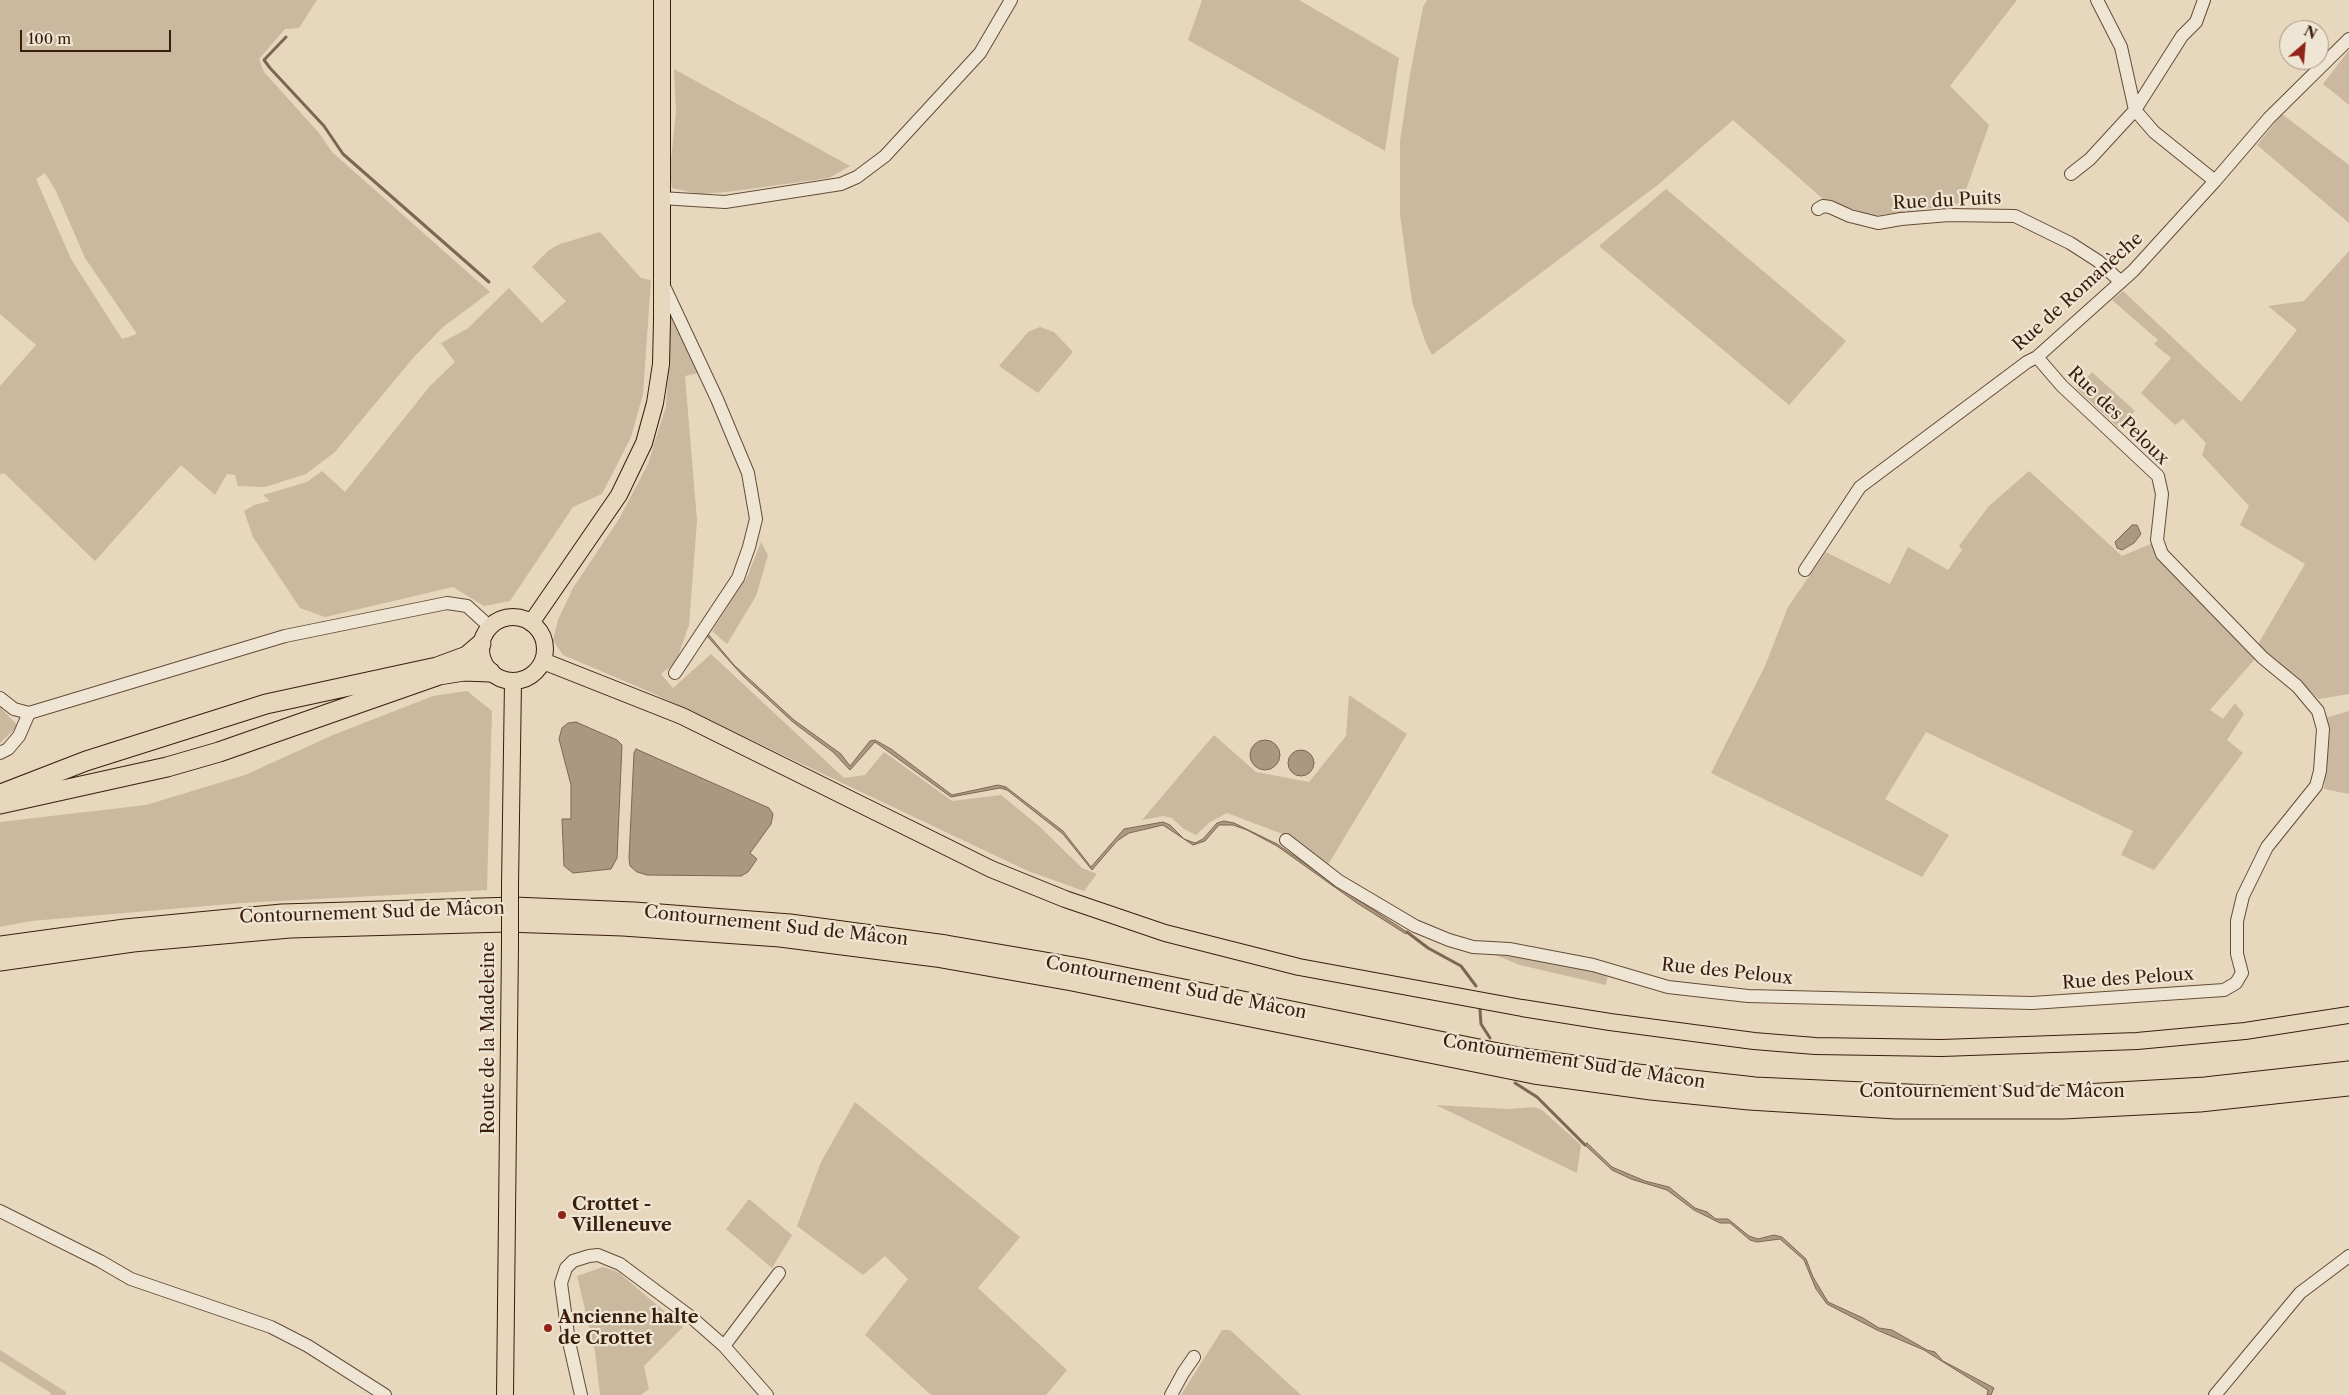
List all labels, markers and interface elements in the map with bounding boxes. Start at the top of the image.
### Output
scale bar [22,20,174,52]
north arrow [2279,20,2329,70]
text: N [2301,22,2320,43]
text: 100 m [28,29,71,48]
street label: Rue du Puits [1892,187,2002,215]
street label: Rue de Romanèche [2009,228,2147,356]
street label: Rue des Peloux [2063,362,2173,470]
street label: Contournement Sud de Mâcon [239,898,505,928]
street label: Contournement Sud de Mâcon [643,901,909,951]
street label: Route de la Madeleine [478,942,500,1134]
street label: Contournement Sud de Mâcon [1044,952,1308,1024]
street label: Rue des Peloux [1660,954,1794,990]
street label: Rue des Peloux [2061,964,2195,994]
street label: Contournement Sud de Mâcon [1441,1031,1707,1093]
street label: Contournement Sud de Mâcon [1859,1081,2125,1103]
place label: Crottet - Villeneuve [572,1194,672,1236]
marker: Crottet - Villeneuve [556,1209,568,1221]
place label: Ancienne halte de Crottet [558,1307,698,1350]
marker: Ancienne halte de Crottet [542,1322,554,1334]

